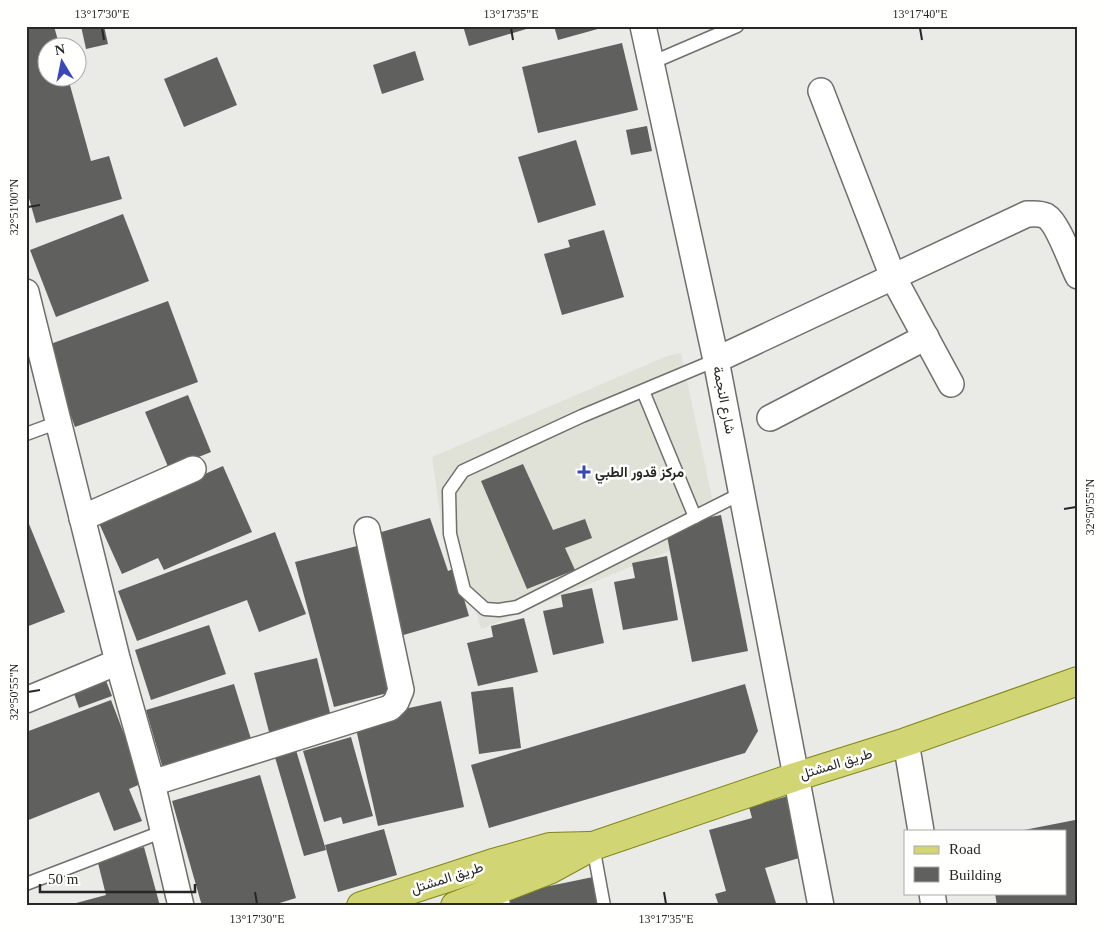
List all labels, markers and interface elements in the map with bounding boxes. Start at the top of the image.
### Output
text: 13°17'30"E [74,7,130,21]
text: 13°17'35"E [483,7,539,21]
text: 13°17'40"E [892,7,948,21]
north arrow [38,38,88,88]
text: N [54,41,66,58]
text: 32°51'00"N [7,178,21,235]
street label: شارع النجمة [707,365,738,436]
marker: مركز قدور الطبي [577,465,591,479]
place label: مركز قدور الطبي [595,465,685,484]
text: 32°50'55"N [1083,478,1097,535]
text: 32°50'55"N [7,663,21,720]
street label: طريق المشتل [798,746,874,783]
legend [904,830,1066,894]
text: Road [949,841,981,857]
street label: طريق المشتل [409,859,485,898]
scale bar [40,862,195,894]
text: Building [949,867,1002,883]
text: 50 m [48,871,79,887]
text: 13°17'30"E [229,912,285,926]
text: 13°17'35"E [638,912,694,926]

